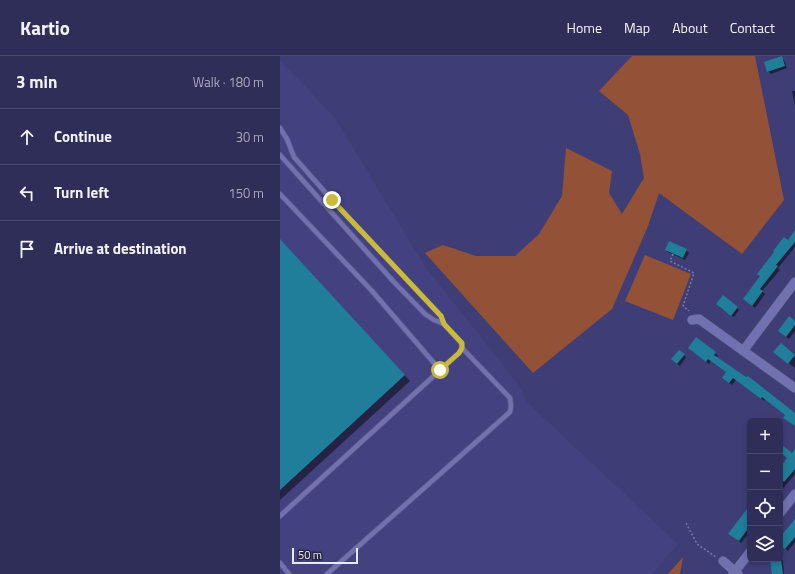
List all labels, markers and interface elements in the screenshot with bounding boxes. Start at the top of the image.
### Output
text: Kartio [20,13,70,42]
text: Home [567,17,602,38]
text: Map [624,17,650,38]
text: About [672,17,708,38]
text: Contact [730,17,775,38]
text: 3 min [16,69,57,95]
text: Walk · 180 m [193,72,264,92]
text: Continue [54,125,112,148]
icon: ahead [16,126,38,148]
text: 30 m [236,127,264,147]
text: Turn left [54,181,109,204]
icon: left [16,182,38,204]
text: 150 m [228,183,264,203]
route end [323,191,341,209]
text: Arrive at destination [54,237,187,260]
icon: arrive [16,238,38,260]
route start [431,361,449,379]
map controls [747,418,783,562]
button: + [747,418,783,454]
button: − [747,454,783,490]
button: locate [747,490,783,526]
button: layers [747,526,783,562]
scale bar [292,546,358,565]
text: 50 m [298,547,322,563]

